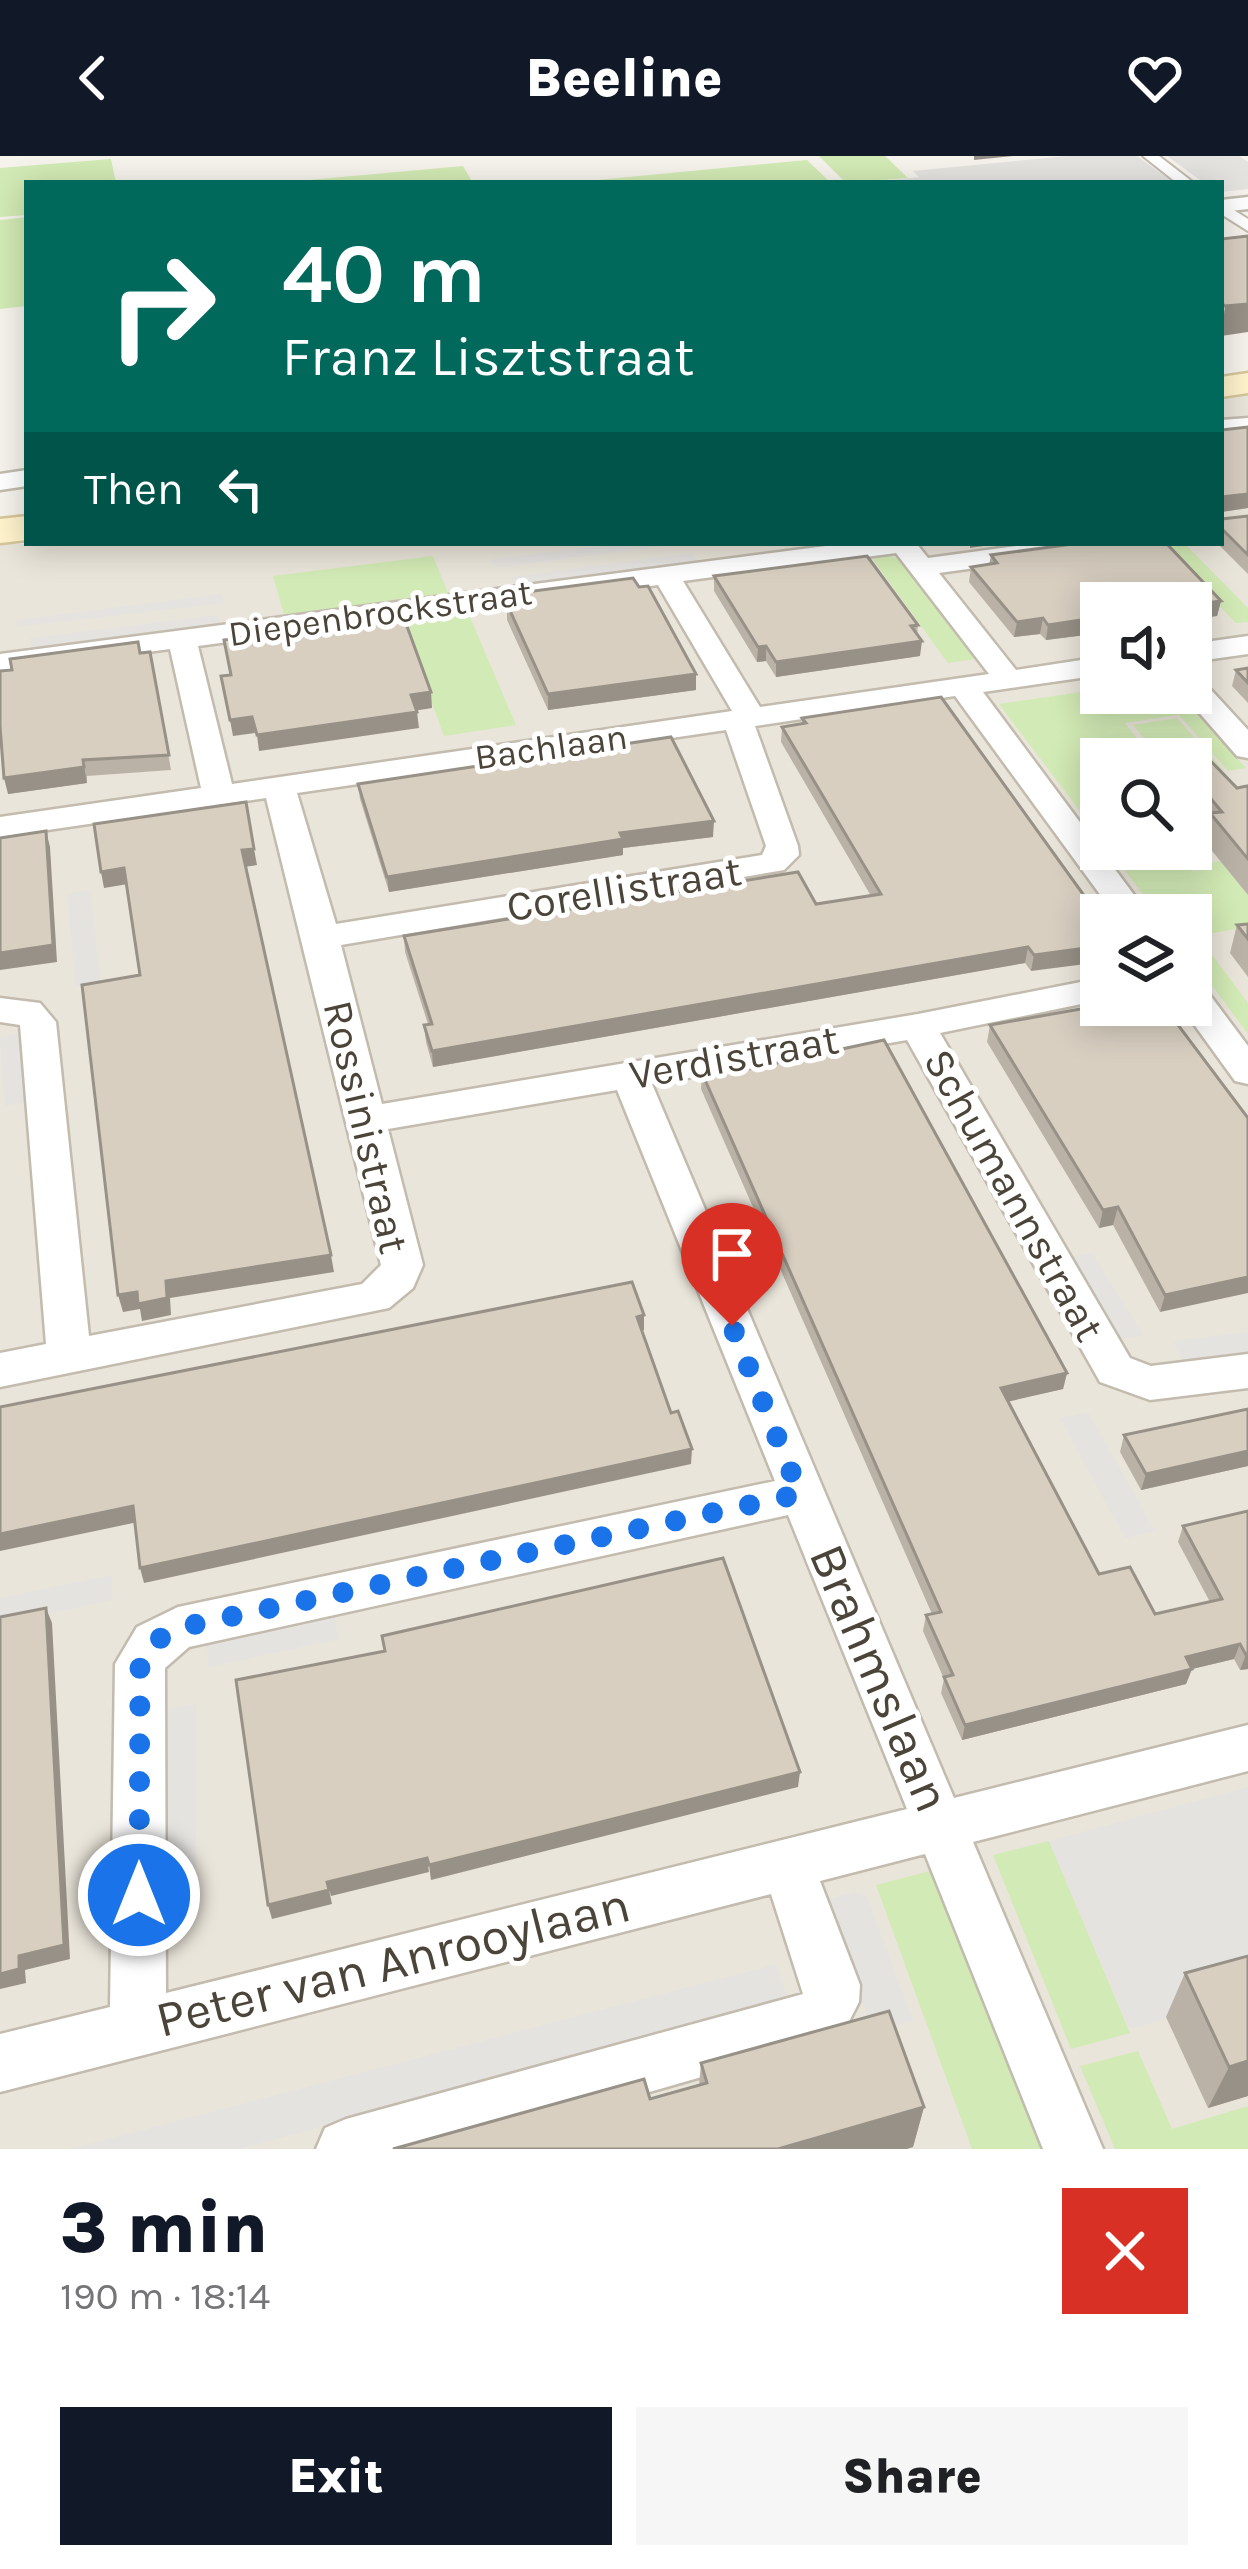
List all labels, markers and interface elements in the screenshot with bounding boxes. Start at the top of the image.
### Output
icon: back [60,45,126,111]
icon: heart [1122,45,1188,111]
text: Beeline [525,46,723,110]
text: 40 m [282,225,486,323]
icon: right [84,228,240,384]
text: Franz Lisztstraat [282,325,694,389]
icon: left [208,456,274,522]
text: Then [84,463,184,515]
street label: Diepenbrockstraat [226,571,534,655]
map controls [1080,582,1212,1026]
button: sound [1080,582,1212,714]
street label: Bachlaan [472,715,630,779]
button: search [1080,738,1212,870]
street label: Corellistraat [503,846,745,932]
button: layers [1080,894,1212,1026]
street label: Rossinistraat [313,996,419,1258]
street label: Verdistraat [626,1014,842,1100]
street label: Schumannstraat [913,1040,1115,1350]
pin [681,1203,783,1326]
icon: arrive [699,1221,765,1287]
street label: Brahmslaan [797,1535,963,1821]
position arrow [76,1832,202,1958]
street label: Peter van Anrooylaan [150,1874,636,2050]
text: 3 min [60,2186,268,2270]
button: close [1062,2188,1188,2314]
text: 190 m · 18:14 [60,2273,270,2319]
button: Exit [60,2407,612,2545]
button: Share [636,2407,1188,2545]

